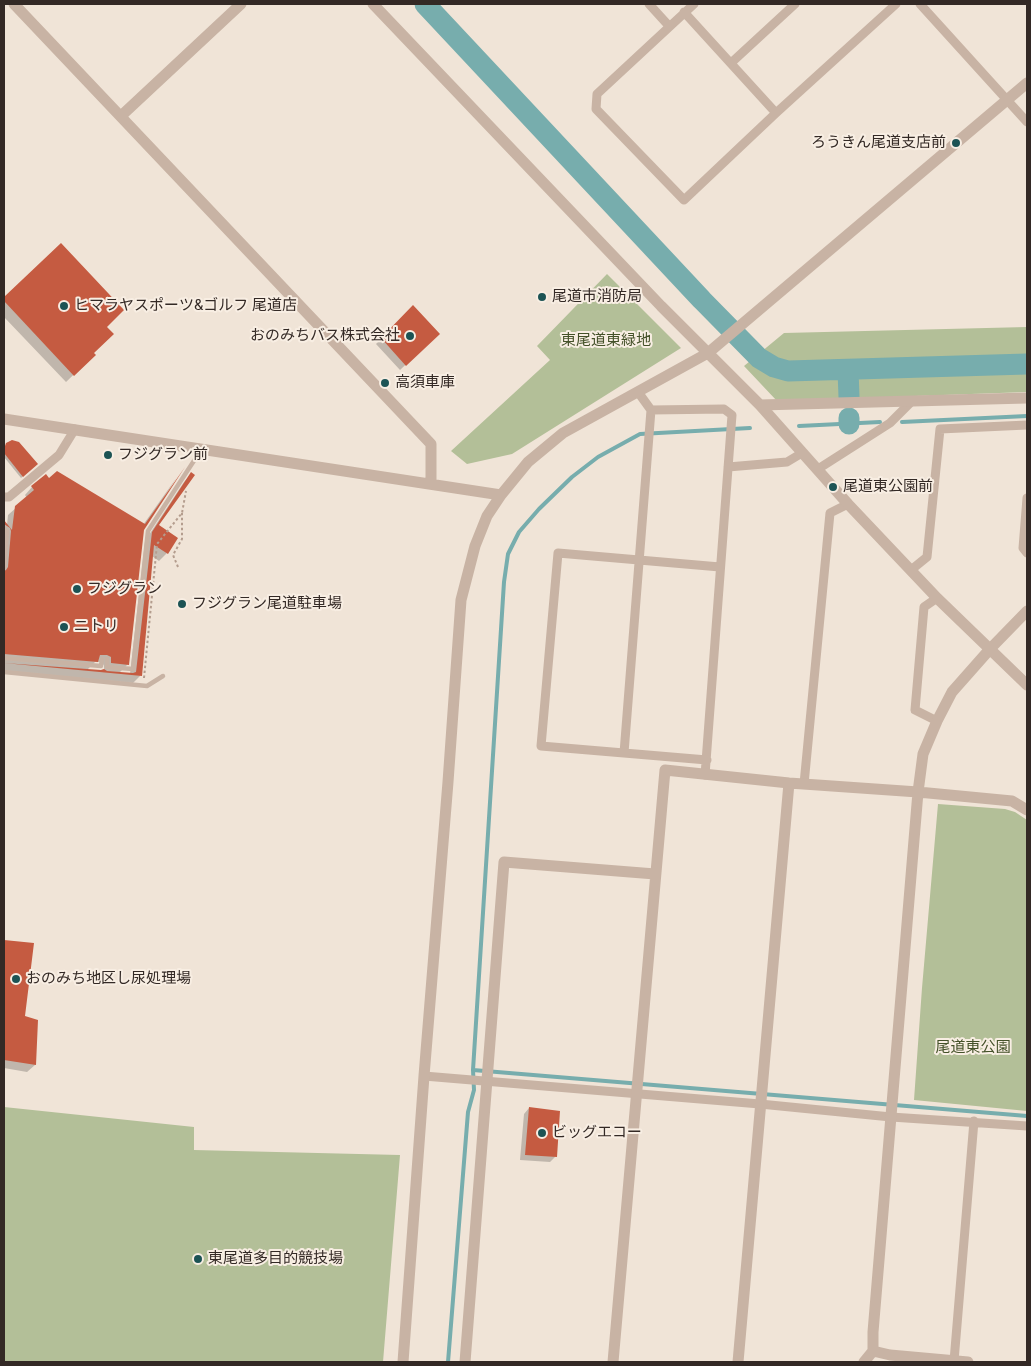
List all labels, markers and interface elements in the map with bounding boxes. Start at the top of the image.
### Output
place label: ろうきん尾道支店前 [811,134,946,152]
marker: ろうきん尾道支店前 [950,137,962,149]
place label: 尾道市消防局 [552,288,642,306]
marker: 尾道市消防局 [536,291,548,303]
place label: ヒマラヤスポーツ&ゴルフ 尾道店 [74,297,297,315]
marker: ヒマラヤスポーツ&ゴルフ 尾道店 [58,300,70,312]
place label: おのみちバス株式会社 [250,327,400,345]
marker: おのみちバス株式会社 [404,330,416,342]
park label: 東尾道東緑地 [561,332,651,350]
place label: 高須車庫 [395,374,455,392]
marker: 高須車庫 [379,377,391,389]
place label: フジグラン前 [118,446,208,464]
marker: フジグラン前 [102,449,114,461]
place label: 尾道東公園前 [843,478,933,496]
marker: 尾道東公園前 [827,481,839,493]
place label: フジグラン [87,580,162,598]
marker: フジグラン [71,583,83,595]
place label: フジグラン尾道駐車場 [192,595,342,613]
marker: フジグラン尾道駐車場 [176,598,188,610]
place label: ニトリ [74,618,119,636]
marker: ニトリ [58,621,70,633]
place label: おのみち地区し尿処理場 [26,970,191,988]
marker: おのみち地区し尿処理場 [10,973,22,985]
park label: 尾道東公園 [936,1039,1010,1057]
place label: ビッグエコー [552,1124,642,1142]
marker: ビッグエコー [536,1127,548,1139]
place label: 東尾道多目的競技場 [208,1250,343,1268]
marker: 東尾道多目的競技場 [192,1253,204,1265]

